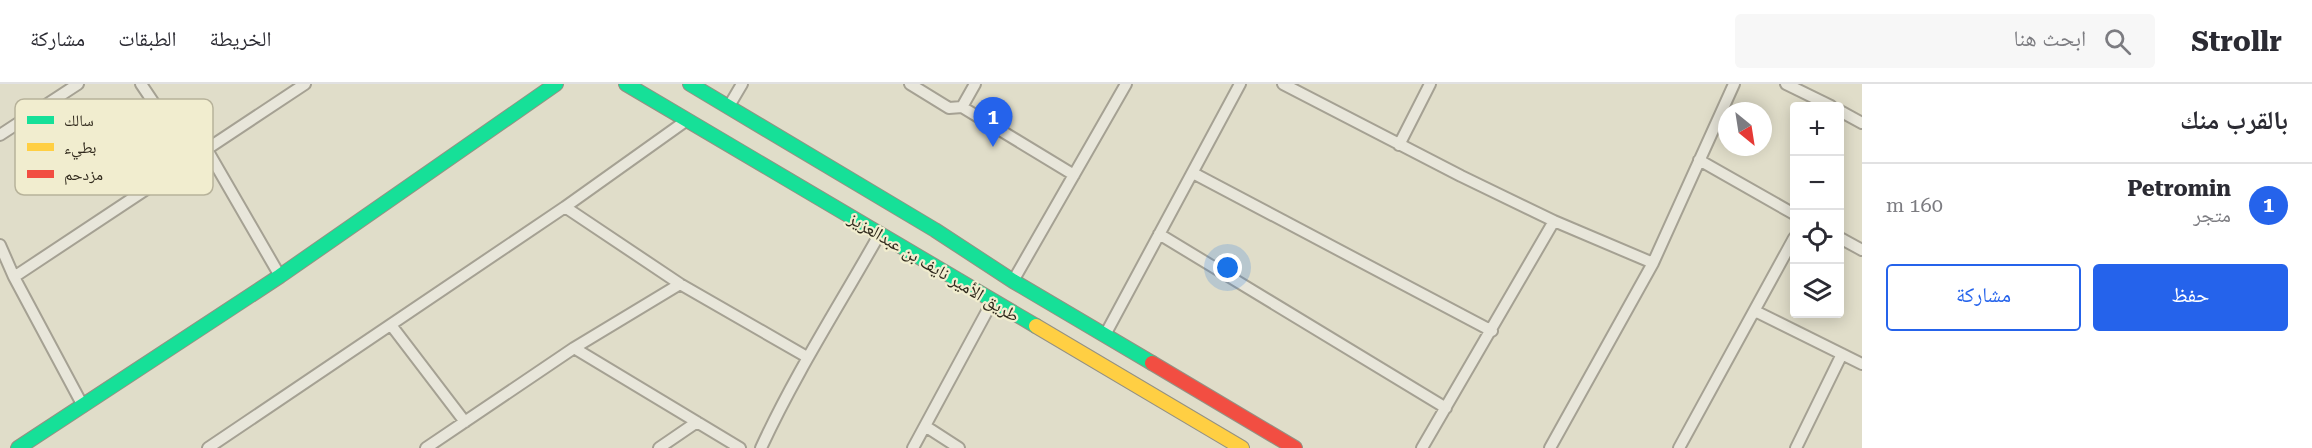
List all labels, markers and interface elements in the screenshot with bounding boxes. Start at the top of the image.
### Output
search box [1735,14,2155,68]
icon: search [2101,25,2134,58]
text: Strollr [2191,25,2282,58]
text: ابحث هنا [2014,26,2086,51]
text: مشاركة [30,27,85,51]
text: الطبقات [118,27,177,51]
text: الخريطة [210,27,271,51]
pin: 1 [974,98,1012,147]
legend [15,99,213,195]
north arrow [1718,102,1772,156]
map controls [1790,102,1844,318]
button: + [1790,102,1844,156]
text: بالقرب منك [2180,105,2288,135]
text: سالك [64,111,94,130]
text: بطيء [64,138,96,160]
button: − [1790,156,1844,210]
text: مزدحم [64,165,103,185]
text: Petromin [2127,176,2231,201]
text: 160 m [1886,193,1943,217]
text: 1 [2263,193,2274,217]
text: متجر [2193,203,2231,227]
street label: طريق الأمير نايف بن عبدالعزيز [844,207,1024,327]
button: locate [1790,210,1844,264]
your location [1213,253,1242,282]
button: layers [1790,264,1844,318]
button: مشاركة [1886,264,2081,331]
button: حفظ [2093,264,2288,331]

